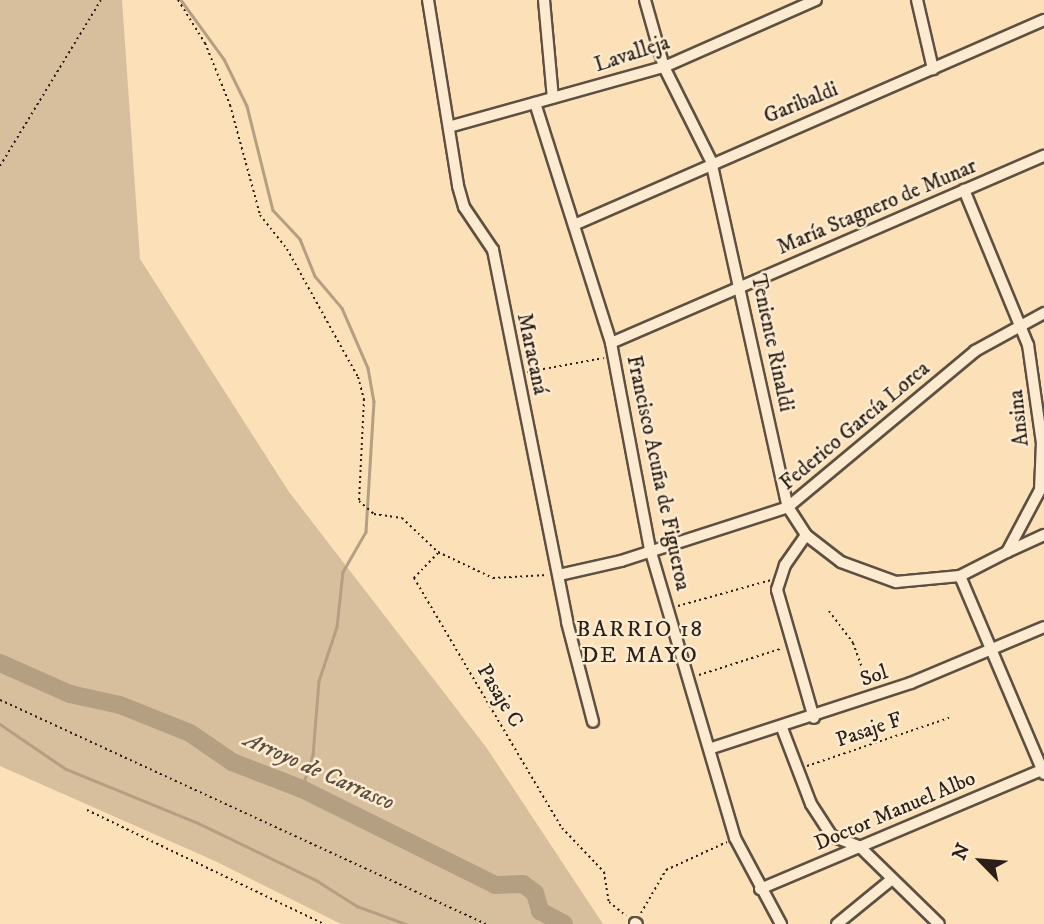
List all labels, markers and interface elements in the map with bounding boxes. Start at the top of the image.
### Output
street label: Lavalleja [591,30,673,78]
street label: Garibaldi [760,77,842,129]
street label: María Stagnero de Munar [774,154,980,260]
street label: Teniente Rinaldi [745,272,799,414]
street label: Maracaná [511,311,553,397]
street label: Francisco Acuña de Figueroa [621,353,695,593]
street label: Federico García Lorca [775,356,935,496]
street label: Ansina [1004,389,1034,447]
district label: BARRIO 18 DE MAYO [577,616,703,670]
street label: Pasaje C [471,660,529,732]
street label: Sol [857,660,891,692]
street label: Pasaje F [833,707,905,753]
water label: Arroyo de Carrasco [240,727,398,817]
street label: Doctor Manuel Albo [811,766,979,856]
north arrow [946,826,1016,896]
text: N [948,840,975,864]

